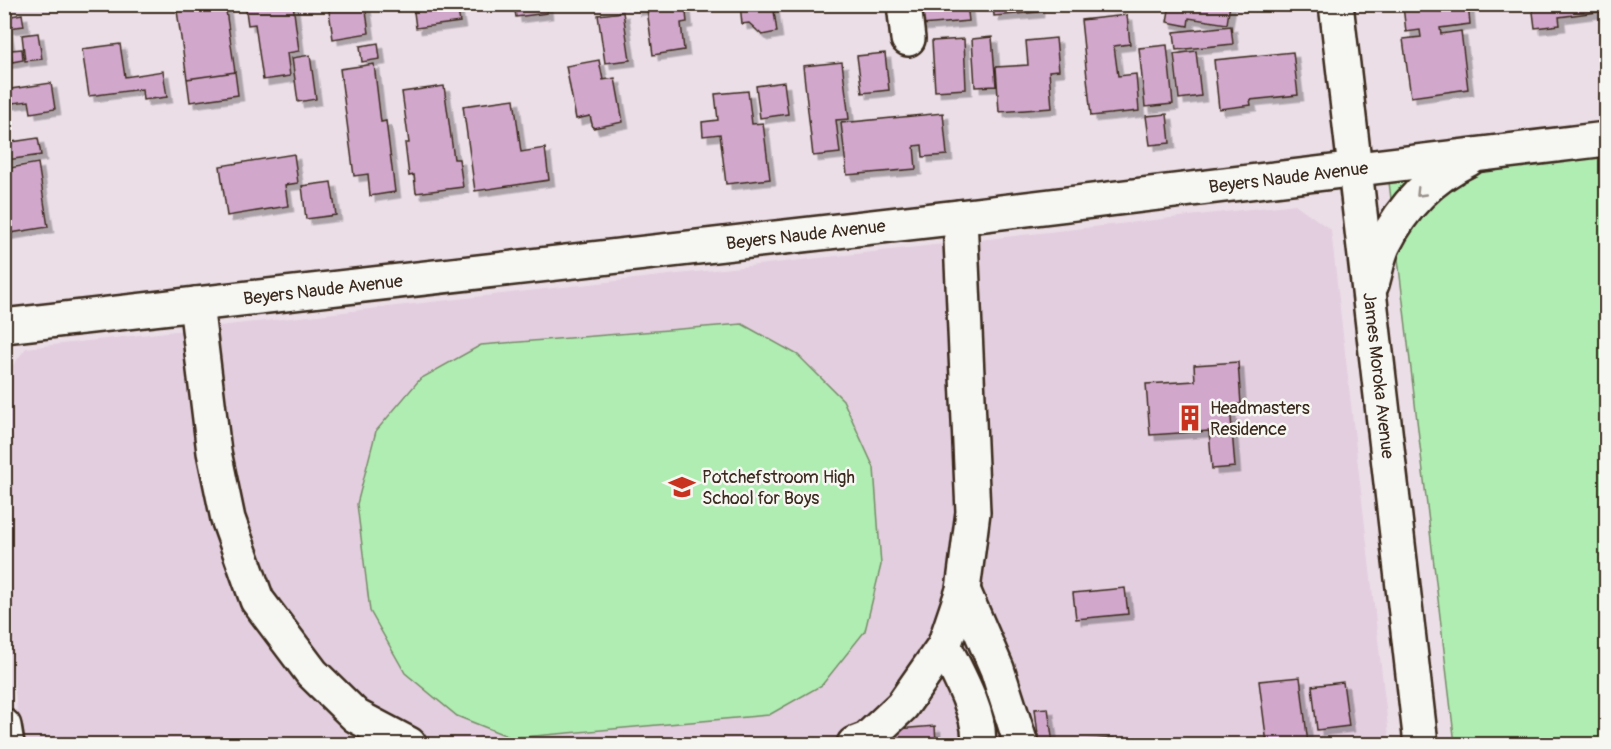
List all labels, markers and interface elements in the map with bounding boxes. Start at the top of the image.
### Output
street label: Beyers Naude Avenue [1208,157,1370,199]
one-way arrow [1417,185,1428,196]
street label: Beyers Naude Avenue [725,215,887,256]
street label: Beyers Naude Avenue [242,270,404,311]
street label: James Moroka Avenue [1357,291,1399,460]
place label: Headmasters Residence [1210,397,1310,441]
building icon: Headmasters Residence [1175,403,1205,433]
place label: Potchefstroom High School for Boys [702,466,855,510]
school or university icon: Potchefstroom High School for Boys [667,472,697,502]

